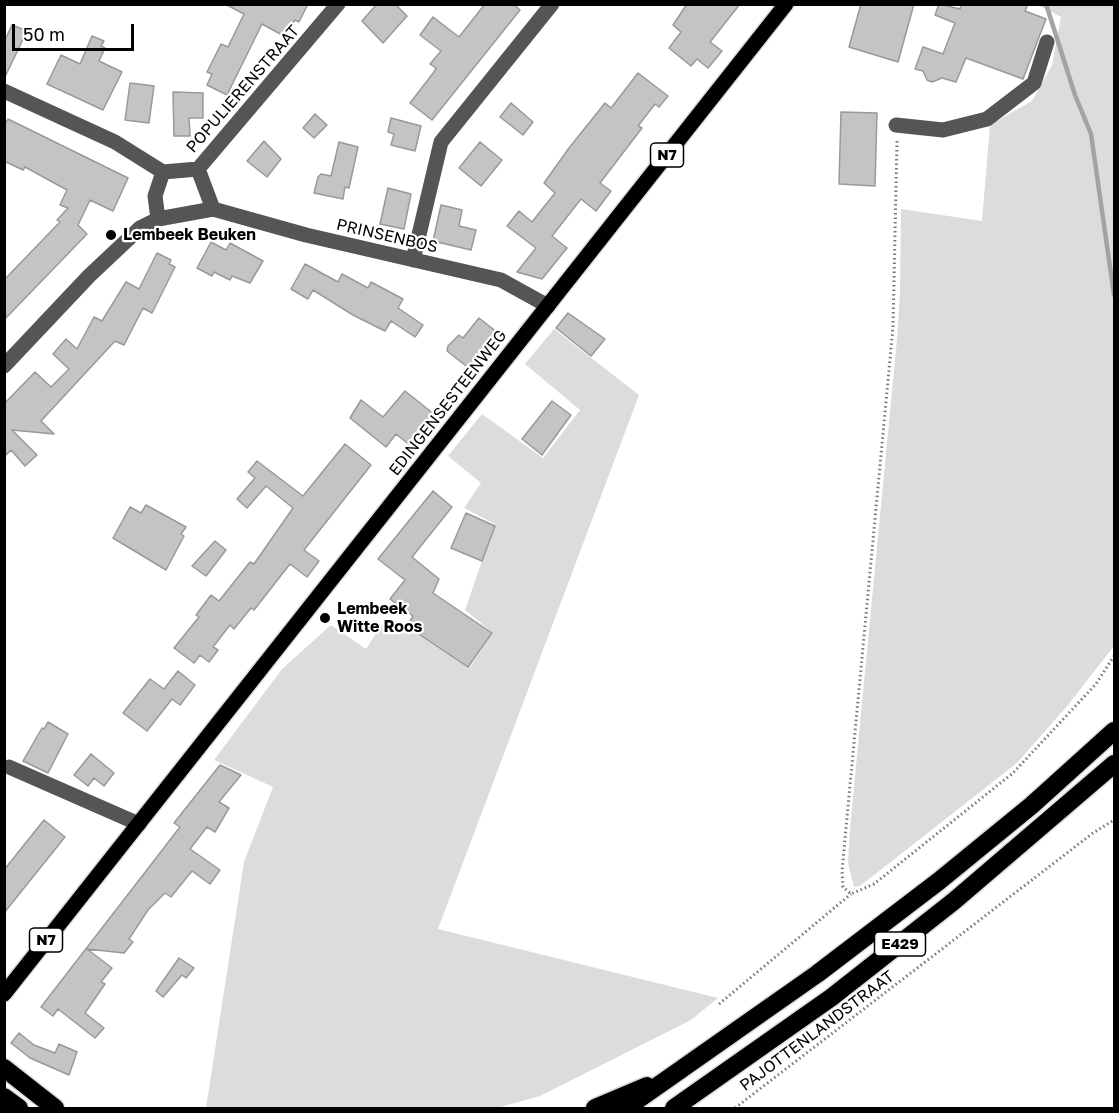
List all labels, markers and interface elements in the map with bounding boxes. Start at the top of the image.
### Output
scale bar [15,12,136,50]
street label: POPULIERENSTRAAT [182,21,304,157]
text: 50 m [23,23,65,45]
road number: N7 [650,143,684,167]
street label: PRINSENBOS [334,215,440,257]
place label: Lembeek Beuken [123,225,256,245]
marker: Lembeek Beuken [104,228,118,242]
street label: EDINGENSESTEENWEG [385,326,511,480]
place label: Lembeek Witte Roos [337,599,423,637]
marker: Lembeek Witte Roos [318,611,332,625]
road number: N7 [30,928,63,952]
road number: E429 [874,932,926,956]
street label: PAJOTTENLANDSTRAAT [736,967,898,1095]

